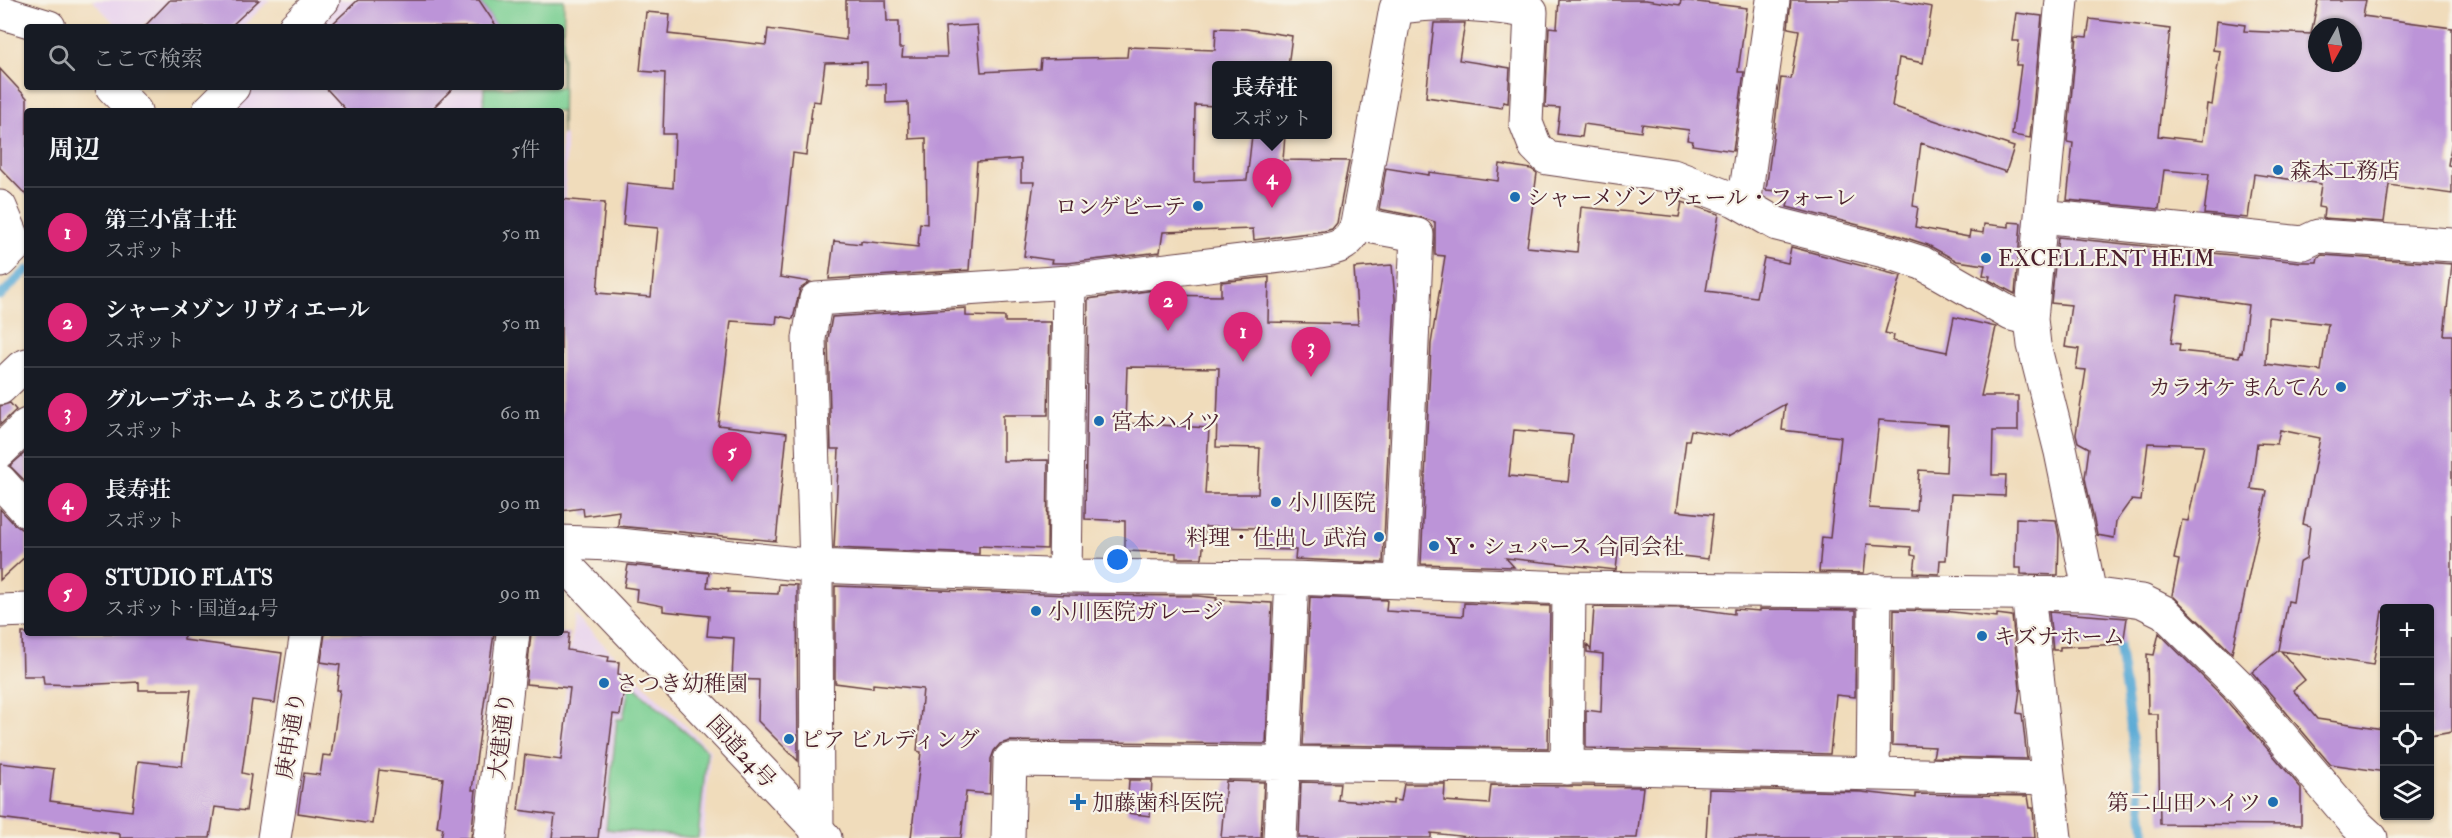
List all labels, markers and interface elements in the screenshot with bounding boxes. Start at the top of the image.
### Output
north arrow [2308,18,2362,72]
search box [24,24,564,90]
icon: search [45,41,78,74]
text: ここで検索 [93,45,203,73]
popup [1212,61,1332,139]
text: 長寿荘 [1232,74,1298,102]
text: スポット [1232,106,1312,131]
text: 周辺 [48,134,100,166]
text: 5件 [511,137,540,162]
place label: 森本工務店 [2290,157,2400,185]
pin: 4 [1252,158,1292,208]
marker: 森本工務店 [2271,163,2285,177]
place label: シャーメゾン ヴェール・フォーレ [1527,184,1857,212]
marker: シャーメゾン ヴェール・フォーレ [1508,190,1522,204]
place label: ロンゲビーテ [1055,193,1186,221]
marker: ロンゲビーテ [1191,199,1205,213]
text: 第三小富士荘 [105,206,237,234]
text: 1 [64,220,71,245]
text: 50 m [501,220,540,245]
text: スポット [105,238,185,263]
place label: EXCELLENT HEIM [1998,245,2215,273]
marker: EXCELLENT HEIM [1979,251,1993,265]
pin: 2 [1148,282,1188,331]
text: シャーメゾン リヴィエール [105,296,370,324]
text: 2 [62,310,73,335]
text: 50 m [501,310,540,335]
pin: 1 [1224,312,1262,362]
text: スポット [105,328,185,353]
pin: 3 [1292,328,1330,377]
place label: カラオケ まんてん [2149,374,2329,402]
marker: カラオケ まんてん [2334,380,2348,394]
text: グループホーム よろこび伏見 [105,386,394,414]
text: 3 [64,400,71,425]
text: 60 m [500,400,540,425]
place label: 宮本ハイツ [1111,408,1221,436]
marker: 宮本ハイツ [1092,414,1106,428]
text: スポット [105,418,185,443]
pin: 5 [712,432,752,482]
text: 長寿荘 [105,476,171,504]
place label: 小川医院 [1288,489,1376,517]
text: 4 [62,490,73,515]
text: 90 m [500,490,540,515]
marker: 小川医院 [1269,495,1283,509]
text: スポット [105,508,185,533]
place label: 料理・仕出し 武治 [1186,524,1367,552]
marker: 料理・仕出し 武治 [1372,530,1386,544]
place label: Y・シュパース 合同会社 [1446,533,1684,561]
marker: Y・シュパース 合同会社 [1427,539,1441,553]
your location [1103,545,1132,574]
text: STUDIO FLATS [105,564,273,592]
text: 5 [63,580,72,605]
text: 90 m [500,580,540,605]
text: スポット · 国道24号 [105,596,278,621]
place label: 小川医院ガレージ [1048,598,1224,626]
marker: 小川医院ガレージ [1029,604,1043,618]
map controls [2380,604,2434,820]
button: + [2380,604,2434,658]
place label: キズナホーム [1994,623,2125,651]
marker: キズナホーム [1975,629,1989,643]
button: − [2380,658,2434,712]
place label: さつき幼稚園 [616,670,748,698]
marker: さつき幼稚園 [597,676,611,690]
street label: 庚申通り [270,690,312,781]
street label: 大建通り [483,691,521,781]
street label: 国道24号 [701,710,782,794]
button: locate [2380,712,2434,766]
place label: ピア ビルディング [801,726,979,754]
marker: ピア ビルディング [782,732,796,746]
button: layers [2380,766,2434,820]
place label: 加藤歯科医院 [1092,789,1224,817]
place label: 第二山田ハイツ [2107,789,2261,817]
marker: 加藤歯科医院 [1069,793,1087,811]
marker: 第二山田ハイツ [2266,795,2280,809]

